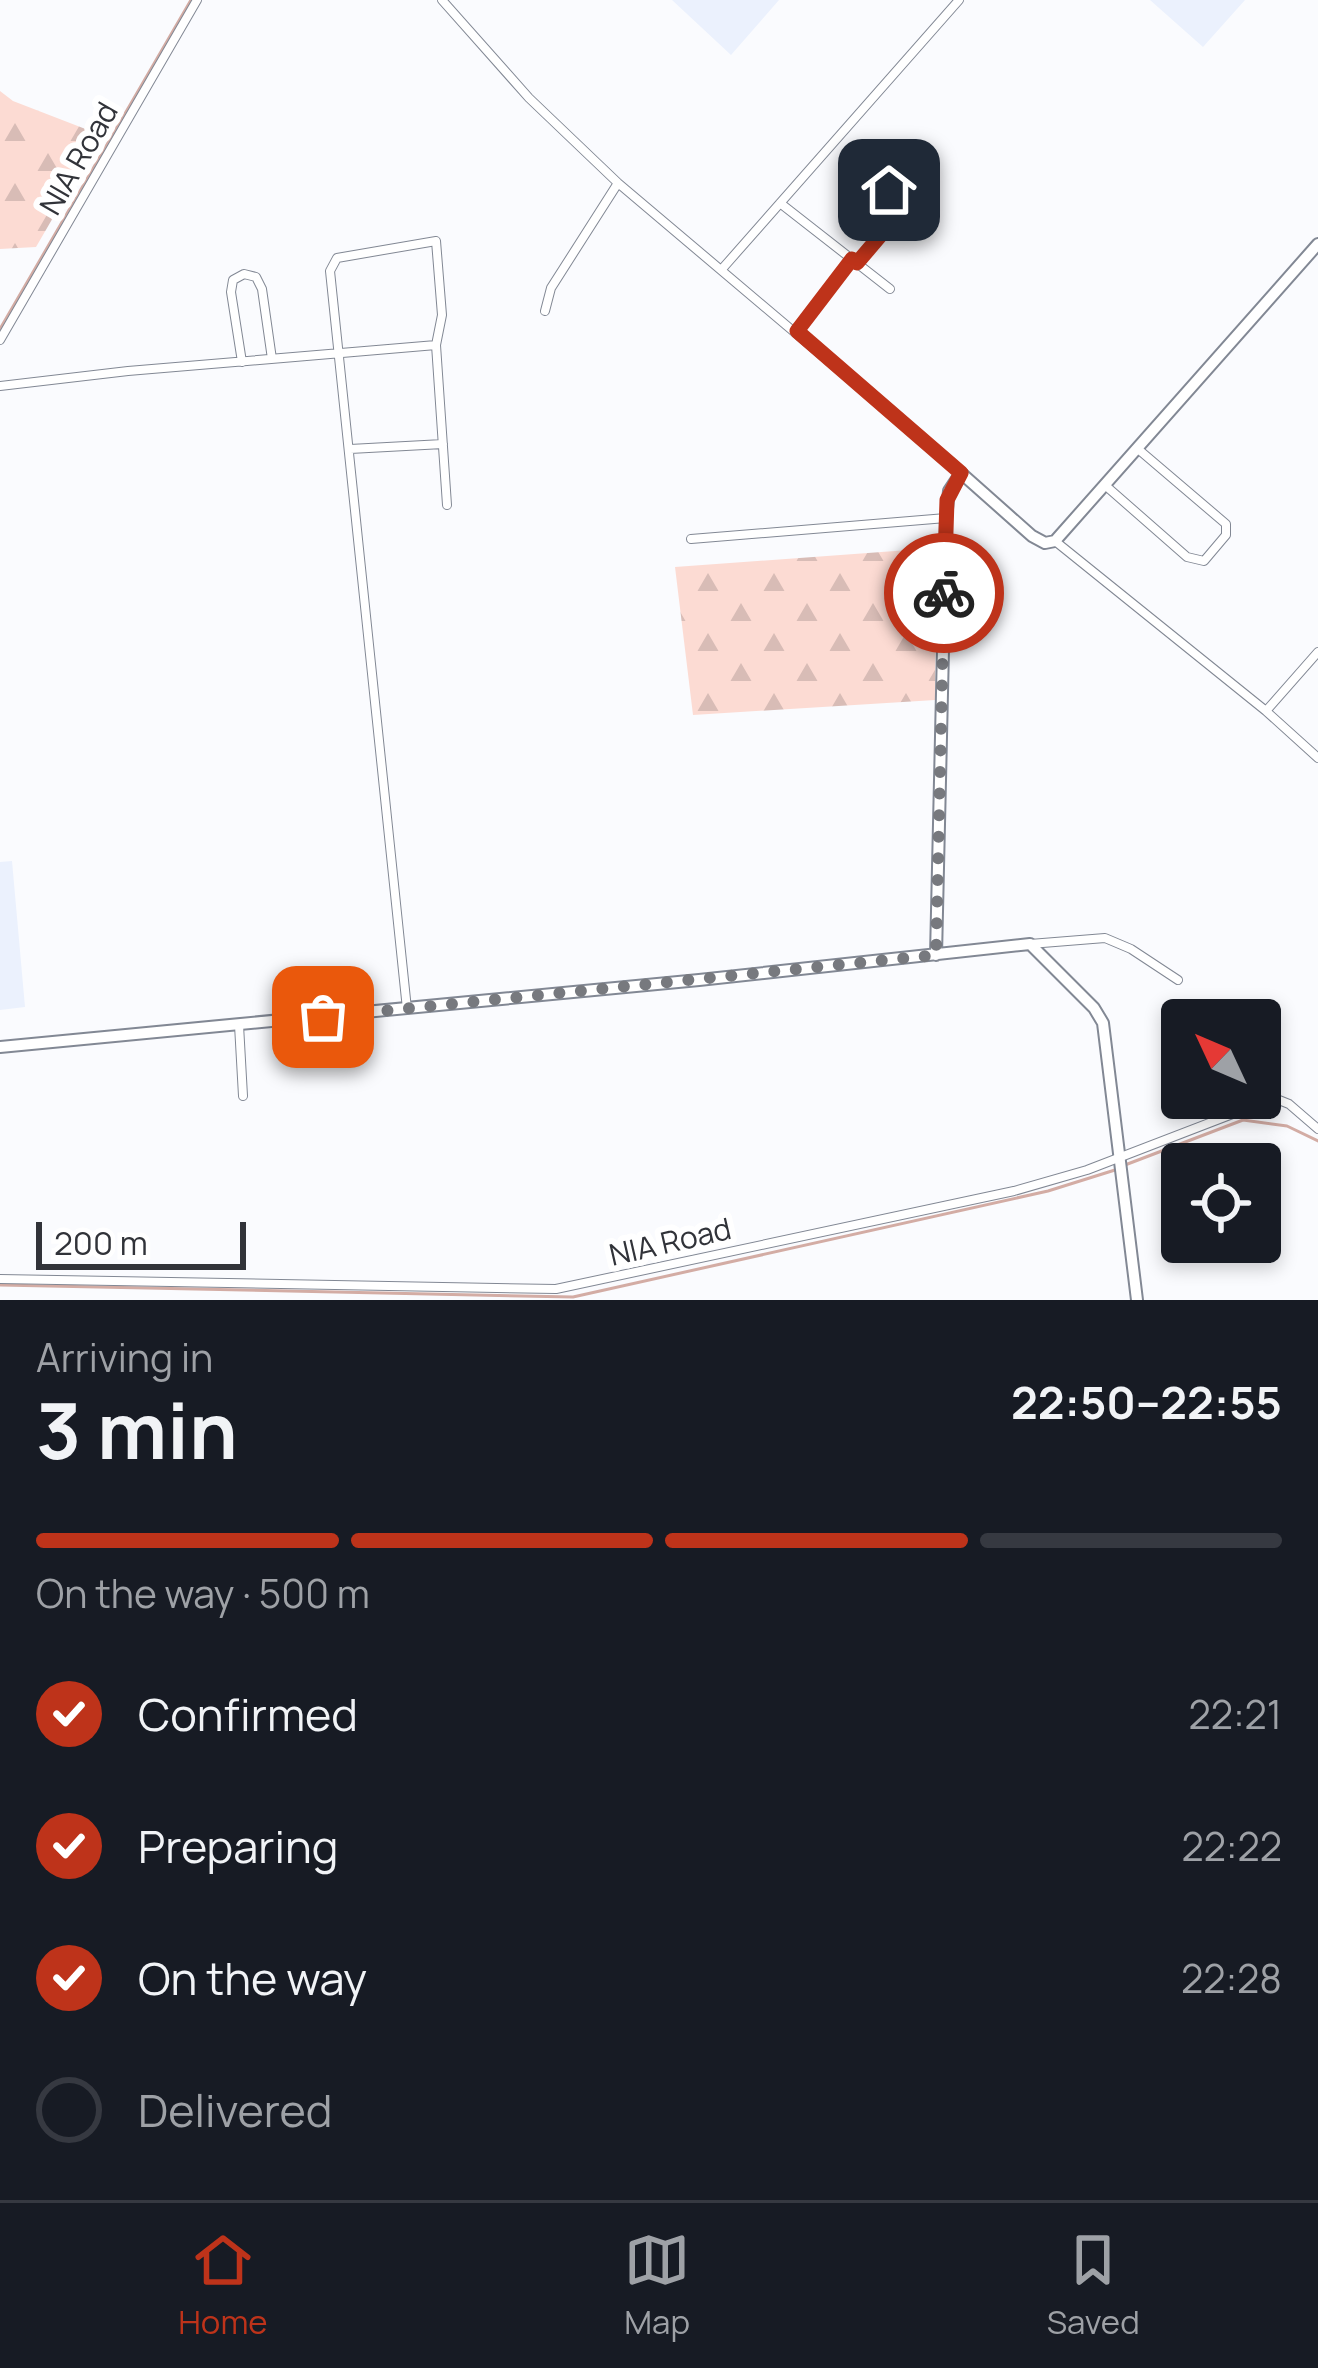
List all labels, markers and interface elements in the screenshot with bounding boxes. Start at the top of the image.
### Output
street label: NIA Road [29,94,127,222]
pin [838,139,940,241]
icon: home [856,157,922,223]
courier [884,533,1004,653]
icon: bike [911,560,977,626]
pin [272,966,374,1068]
icon: bag [290,984,356,1050]
north arrow [1161,999,1281,1119]
map controls [1161,999,1281,1263]
button: locate [1161,1143,1281,1263]
street label: NIA Road [605,1207,735,1275]
scale bar [36,1216,246,1269]
text: 200 m [54,1220,148,1265]
text: Arriving in [36,1330,213,1384]
text: 22:50–22:55 [1011,1371,1282,1433]
text: 3 min [36,1376,238,1482]
text: On the way · 500 m [36,1566,370,1620]
icon: check [36,1681,102,1747]
text: Confirmed [138,1683,358,1745]
text: 22:21 [1188,1687,1282,1741]
icon: check [36,1813,102,1879]
text: Preparing [138,1815,338,1877]
text: 22:22 [1181,1819,1282,1873]
icon: check [36,1945,102,2011]
text: On the way [138,1947,367,2009]
text: 22:28 [1181,1951,1282,2005]
text: Delivered [138,2079,333,2141]
tab: Home [178,2227,268,2344]
tab: Map [624,2227,690,2344]
tab: Saved [1047,2227,1140,2344]

